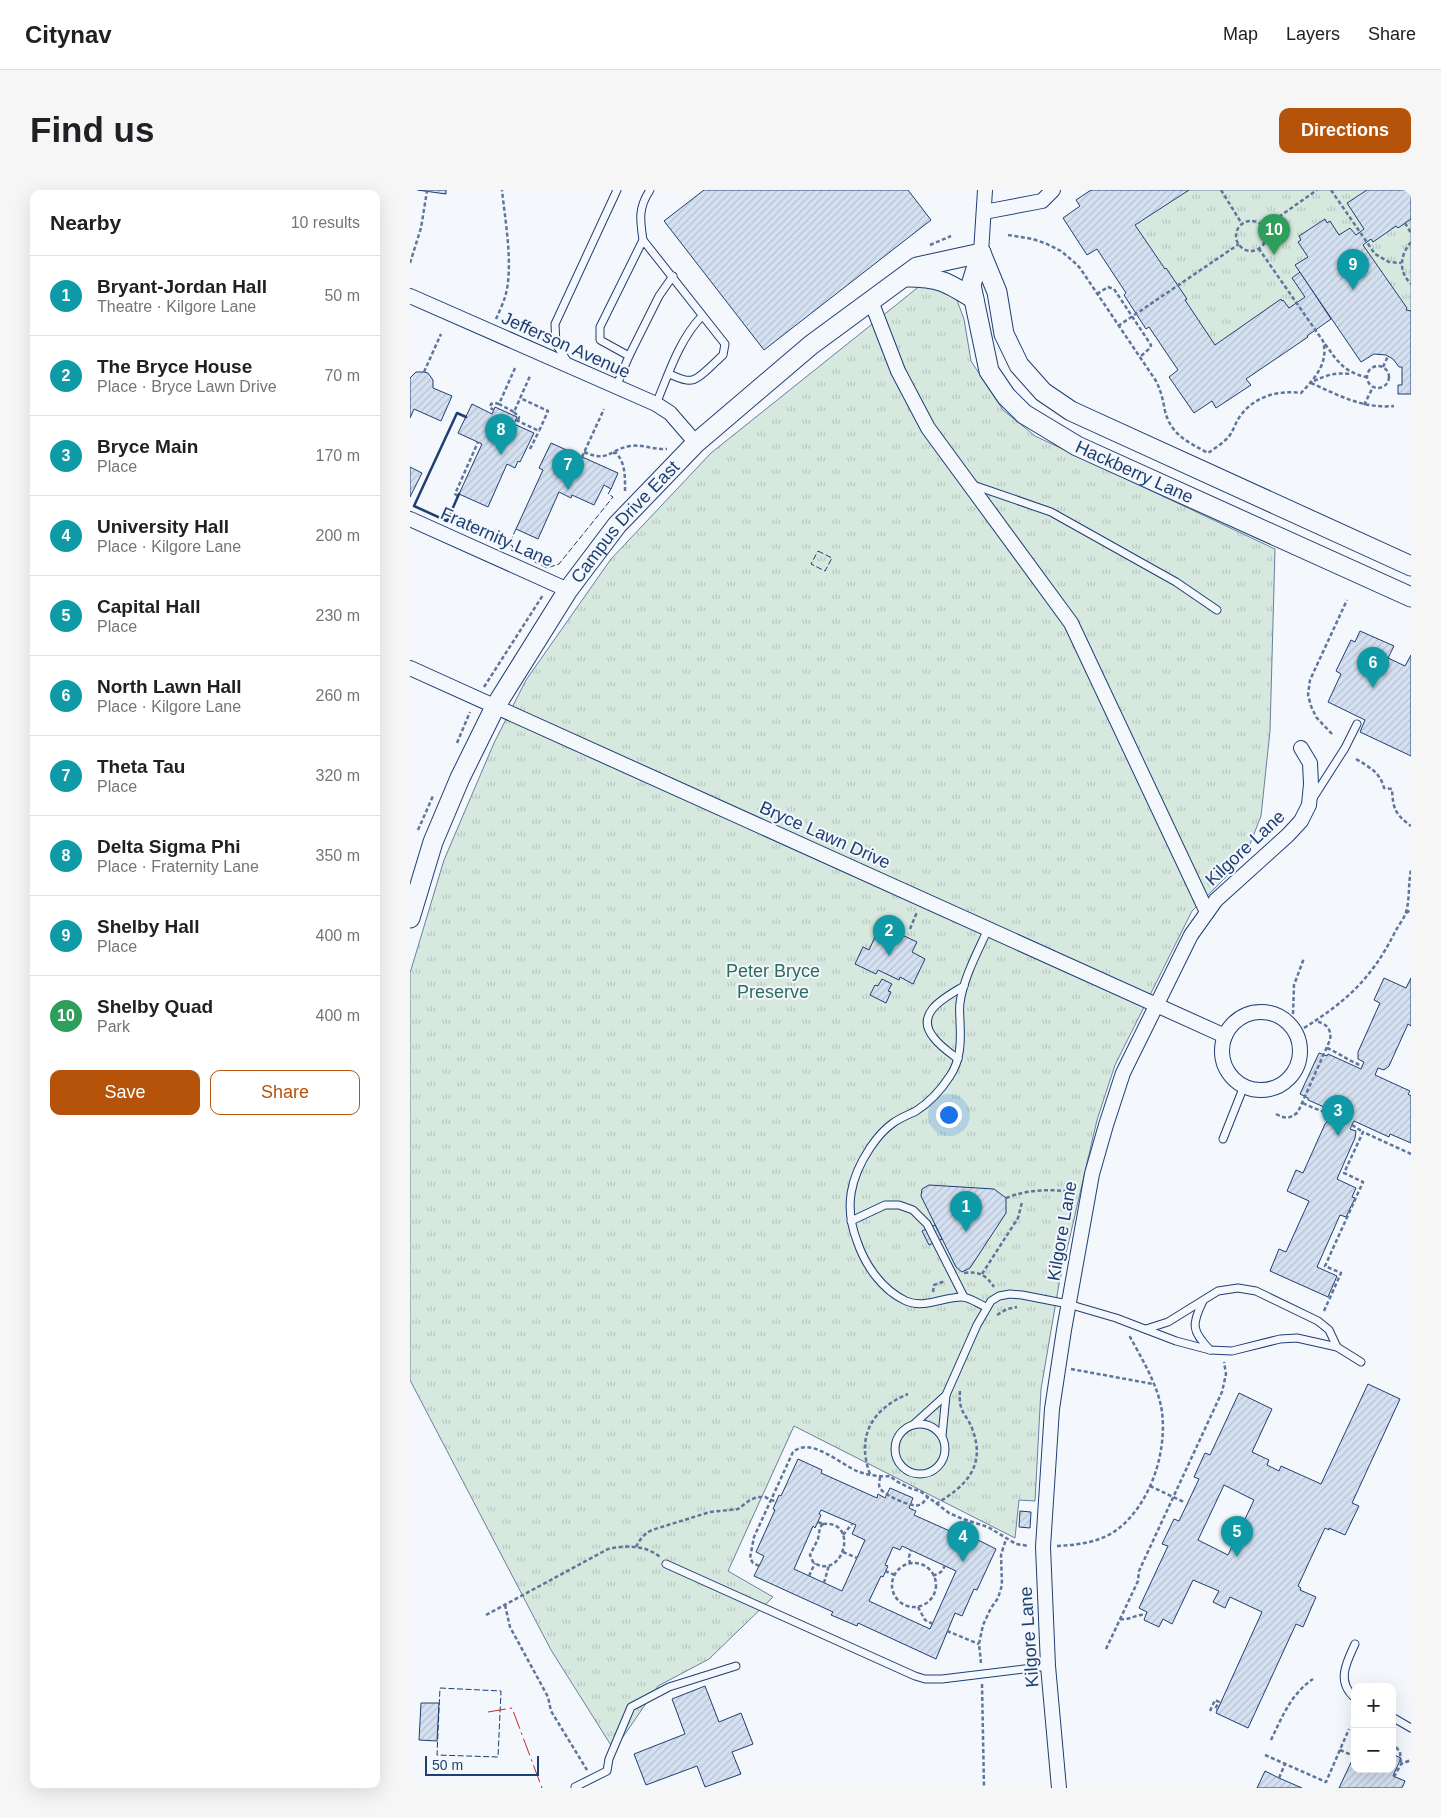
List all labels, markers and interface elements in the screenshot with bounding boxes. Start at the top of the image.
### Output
text: Citynav [25,21,112,48]
text: Map [1223,24,1258,44]
text: Layers [1286,24,1340,44]
text: Share [1368,24,1416,44]
button: Directions [1279,108,1411,153]
text: Find us [30,110,154,149]
text: Nearby [50,211,121,234]
text: 10 results [291,214,360,231]
pin: 10 [1258,214,1290,255]
pin: 9 [1337,249,1369,290]
text: Bryant-Jordan Hall [97,276,267,297]
text: 1 [62,287,70,304]
text: 50 m [324,287,360,304]
text: Theatre · Kilgore Lane [97,298,256,315]
street label: Jefferson Avenue [499,308,633,382]
text: The Bryce House [97,356,252,377]
text: 2 [62,367,70,384]
text: 70 m [324,367,360,384]
text: Place · Bryce Lawn Drive [97,378,277,395]
pin: 8 [485,414,517,455]
text: Bryce Main [97,436,198,457]
street label: Hackberry Lane [1072,437,1196,507]
text: 3 [62,447,70,464]
text: 170 m [316,447,360,464]
pin: 7 [552,449,584,490]
street label: Campus Drive East [567,457,683,587]
text: Place [97,458,137,475]
street label: Fraternity Lane [438,503,556,571]
text: University Hall [97,516,229,537]
text: 4 [62,527,70,544]
text: 200 m [316,527,360,544]
text: Place · Kilgore Lane [97,538,241,555]
text: Capital Hall [97,596,200,617]
text: 5 [62,607,70,624]
text: 230 m [316,607,360,624]
text: Place [97,618,137,635]
pin: 6 [1357,647,1389,688]
text: North Lawn Hall [97,676,242,697]
text: 6 [62,687,70,704]
text: 260 m [316,687,360,704]
text: Place · Kilgore Lane [97,698,241,715]
text: Theta Tau [97,756,185,777]
text: 7 [62,767,70,784]
text: 320 m [316,767,360,784]
text: Place [97,778,137,795]
street label: Bryce Lawn Drive [757,797,893,873]
street label: Kilgore Lane [1201,806,1289,890]
text: Delta Sigma Phi [97,836,241,857]
text: 8 [62,847,70,864]
text: 350 m [316,847,360,864]
text: Place · Fraternity Lane [97,858,259,875]
pin: 2 [873,915,905,956]
text: Shelby Hall [97,916,199,937]
text: 9 [62,927,70,944]
text: 400 m [316,927,360,944]
text: Place [97,938,137,955]
park label: Peter Bryce Preserve [726,961,820,1002]
text: Shelby Quad [97,996,213,1017]
text: 10 [57,1007,75,1024]
text: 400 m [316,1007,360,1024]
text: Park [97,1018,130,1035]
button: Save [50,1070,200,1115]
button: Share [210,1070,360,1115]
pin: 3 [1322,1095,1354,1136]
your location [936,1102,962,1128]
street label: Kilgore Lane [1043,1179,1081,1283]
pin: 1 [950,1191,982,1232]
pin: 5 [1221,1516,1253,1557]
pin: 4 [947,1521,979,1562]
street label: Kilgore Lane [1015,1586,1043,1688]
map controls [1351,1683,1396,1773]
button: + [1351,1683,1396,1728]
button: − [1351,1728,1396,1773]
scale bar [425,1753,539,1776]
text: 50 m [432,1757,463,1773]

